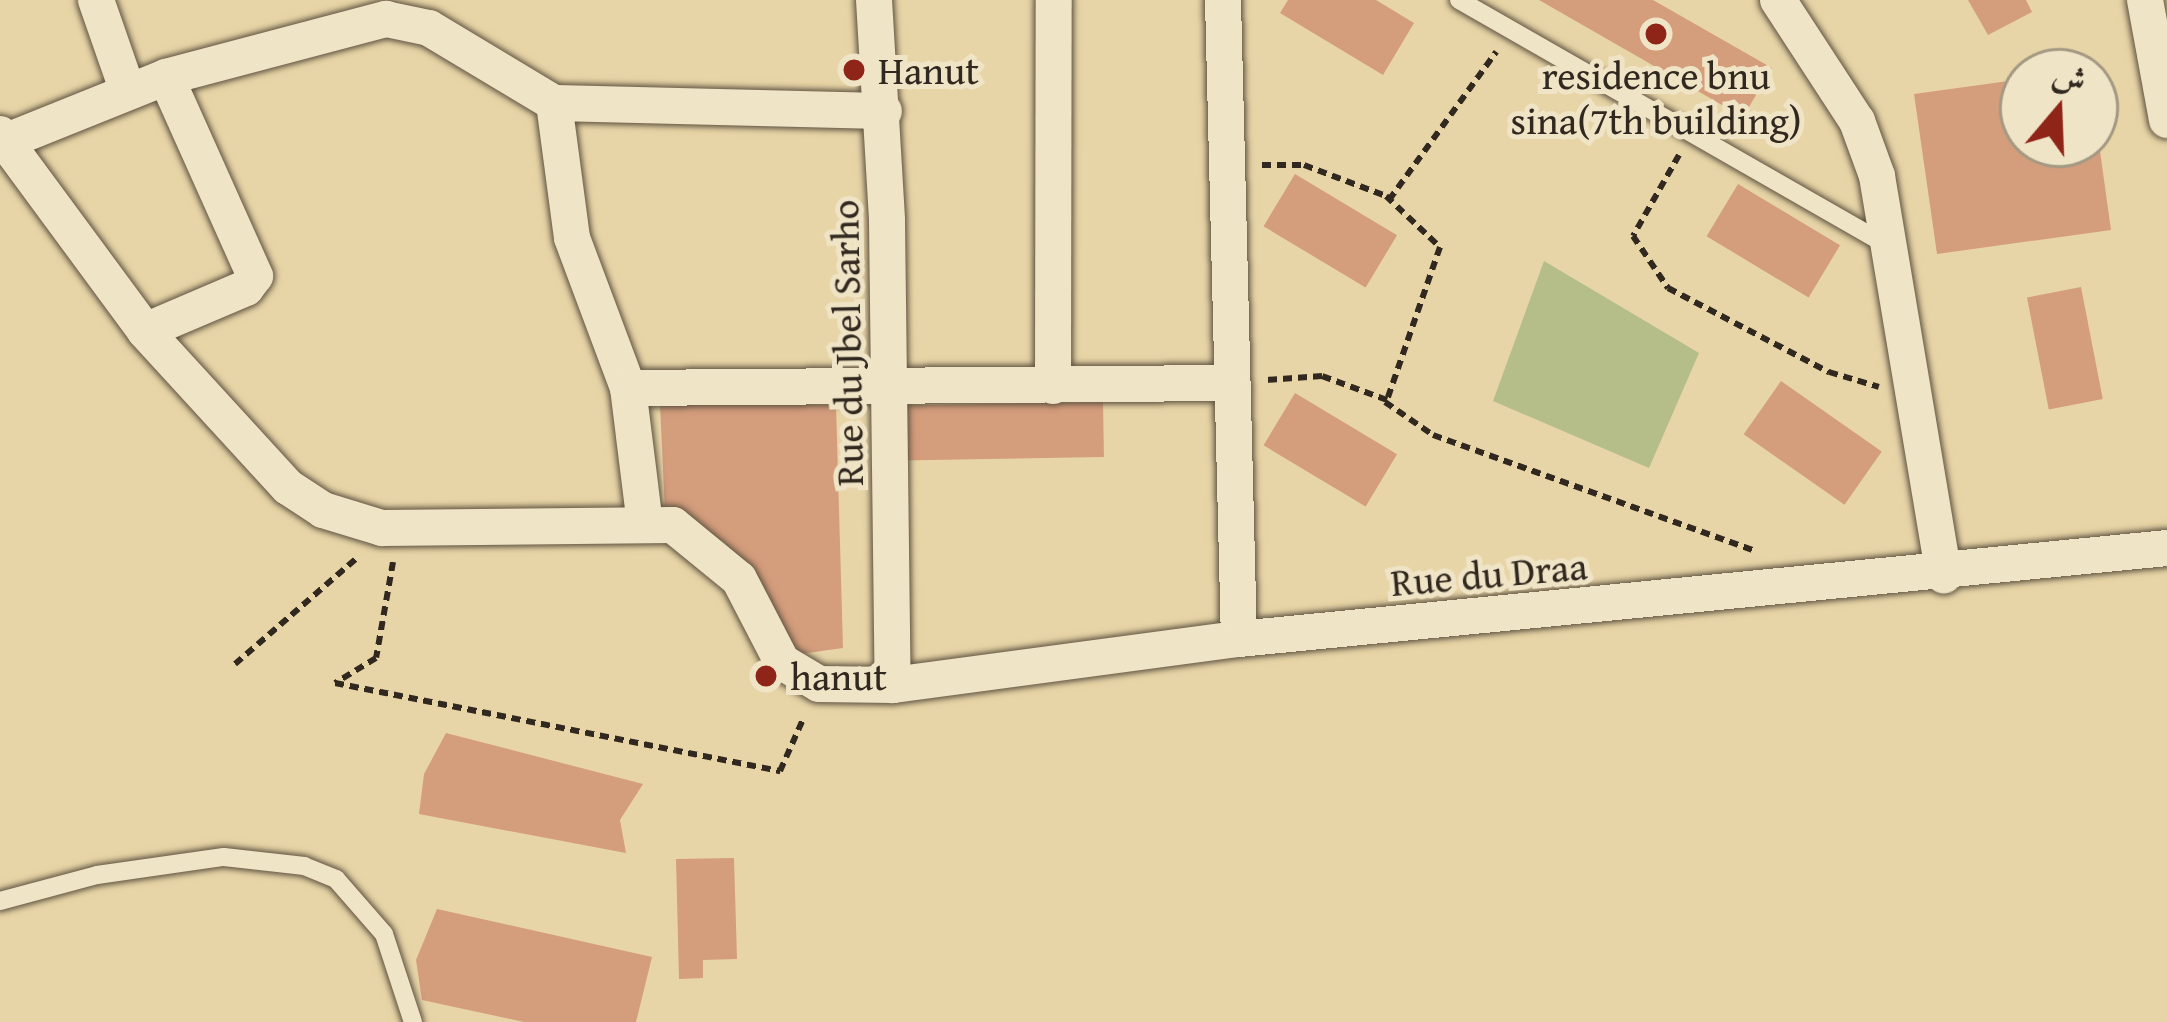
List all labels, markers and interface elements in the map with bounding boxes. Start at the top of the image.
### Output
marker: residence bnu sina(7th building) [1643,21,1669,47]
place label: Hanut [878,47,979,93]
north arrow [1999,48,2119,168]
text: ش [2046,49,2093,105]
place label: residence bnu sina(7th building) [1510,53,1802,144]
marker: Hanut [841,57,867,83]
street label: Rue du Jbel Sarho [821,199,873,487]
street label: Rue du Draa [1389,542,1589,606]
place label: hanut [790,653,887,699]
marker: hanut [753,663,779,689]

